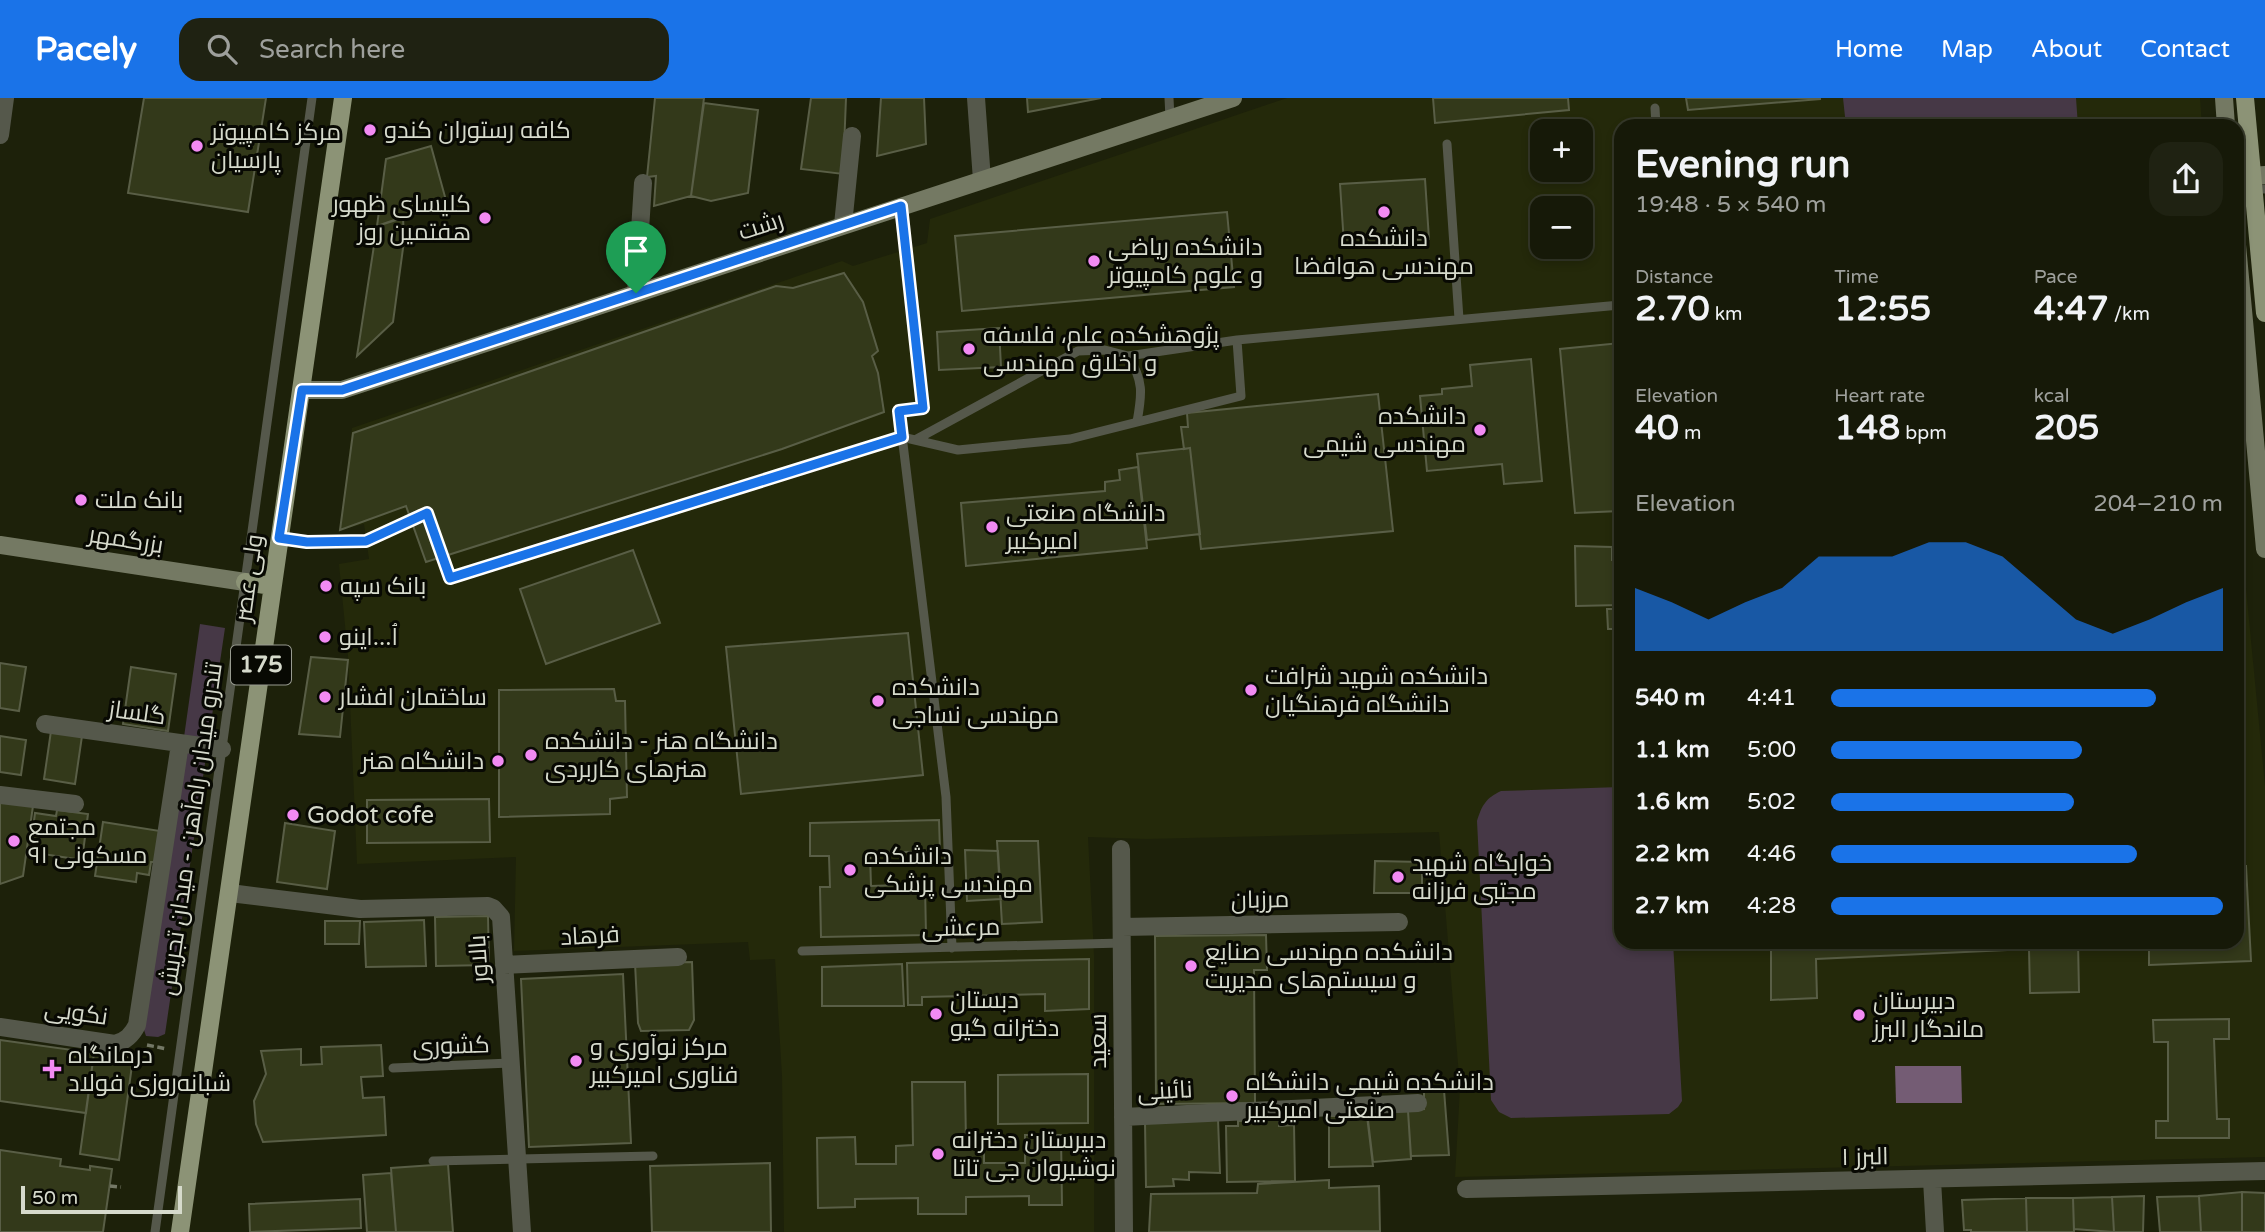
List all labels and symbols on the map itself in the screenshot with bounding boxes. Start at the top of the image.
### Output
place label: کافه رستوران کندو [384,116,571,145]
place label: مرکز کامپیوتر پارسیان [209,118,341,176]
marker: کافه رستوران کندو [362,122,378,138]
marker: مرکز کامپیوتر پارسیان [189,138,205,154]
place label: کلیسای ظهور هفتمین روز [330,190,471,247]
marker: دانشکده مهندسی هوافضا [1376,204,1392,220]
street label: رشت [735,205,787,247]
marker: کلیسای ظهور هفتمین روز [477,210,493,226]
pin [606,221,666,293]
place label: دانشکده مهندسی هوافضا [1294,224,1474,281]
place label: دانشکده ریاضی و علوم کامپیوتر [1106,233,1263,291]
marker: دانشکده ریاضی و علوم کامپیوتر [1086,253,1102,269]
place label: پژوهشکده علم، فلسفه و اخلاق مهندسی [983,321,1220,378]
marker: پژوهشکده علم، فلسفه و اخلاق مهندسی [961,341,977,357]
place label: دانشکده مهندسی شیمی [1303,402,1466,459]
marker: دانشکده مهندسی شیمی [1472,422,1488,438]
place label: بانک ملت [95,486,183,515]
marker: بانک ملت [73,492,89,508]
place label: دانشگاه صنعتی امیرکبیر [1004,499,1166,556]
street label: بزرگمهر [85,519,165,560]
marker: دانشگاه صنعتی امیرکبیر [984,519,1000,535]
street label: ولی عصر [228,532,269,626]
place label: بانک سپه [340,572,427,601]
marker: بانک سپه [318,578,334,594]
place label: اُ...اینو [339,623,398,652]
marker: اُ...اینو [317,629,333,645]
road number: 175 [231,646,291,684]
street label: تندرو میدان راه‌آهن - میدان تجریش [153,660,229,997]
place label: دانشکده شهید شرافت دانشگاه فرهنگیان [1265,662,1488,719]
place label: دانشکده مهندسی نساجی [892,673,1059,730]
marker: دانشکده شهید شرافت دانشگاه فرهنگیان [1243,682,1259,698]
place label: ساختمان افشار [337,683,487,712]
marker: ساختمان افشار [317,689,333,705]
marker: دانشکده مهندسی نساجی [870,693,886,709]
street label: گلساز [104,694,168,731]
place label: دانشگاه هنر - دانشکده هنرهای کاربردی [545,727,778,784]
place label: دانشگاه هنر [359,747,484,776]
marker: دانشگاه هنر - دانشکده هنرهای کاربردی [523,747,539,763]
marker: دانشگاه هنر [490,753,506,769]
place label: Godot cofe [307,801,434,830]
marker: Godot cofe [285,807,301,823]
place label: مجتمع مسکونی ۹۱ [28,813,147,870]
marker: مجتمع مسکونی ۹۱ [6,833,22,849]
place label: دانشکده مهندسی پزشکی [864,842,1033,900]
place label: خوابگاه شهيد مجتبى فرزانه [1412,849,1552,906]
marker: دانشکده مهندسی پزشکی [842,862,858,878]
marker: خوابگاه شهيد مجتبى فرزانه [1390,869,1406,885]
street label: مرزبان [1231,885,1289,915]
street label: مرعشی [921,913,1001,943]
street label: فرهاد [560,920,620,952]
street label: بالاور [463,934,495,986]
place label: دانشکده مهندسی صنایع و سیستم‌های مدیریت [1205,938,1453,996]
marker: دانشکده مهندسی صنایع و سیستم‌های مدیریت [1183,958,1199,974]
place label: دبستان دخترانه گیو [950,986,1059,1043]
place label: دبیرستان ماندگار البرز [1871,987,1984,1044]
street label: نکویی [42,994,110,1032]
marker: دبستان دخترانه گیو [928,1006,944,1022]
marker: دبیرستان ماندگار البرز [1851,1007,1867,1023]
street label: سعید [1084,1013,1113,1069]
street label: کشوری [412,1030,490,1062]
place label: مرکز نوآوری و فناوری امیرکبیر [588,1033,738,1090]
place label: درمانگاه شبانه‌روزی فولاد [68,1041,231,1098]
marker: مرکز نوآوری و فناوری امیرکبیر [568,1053,584,1069]
marker: درمانگاه شبانه‌روزی فولاد [42,1059,62,1079]
place label: دانشکده شیمی دانشگاه صنعتی امیرکبیر [1244,1068,1494,1125]
street label: نائینی [1137,1075,1193,1107]
marker: دانشکده شیمی دانشگاه صنعتی امیرکبیر [1224,1088,1240,1104]
place label: دبیرستان دخترانه نوشیروان جی تاتا [952,1126,1116,1183]
street label: البرز ۱ [1841,1142,1889,1172]
marker: دبیرستان دخترانه نوشیروان جی تاتا [930,1146,946,1162]
scale bar [21,1183,182,1215]

